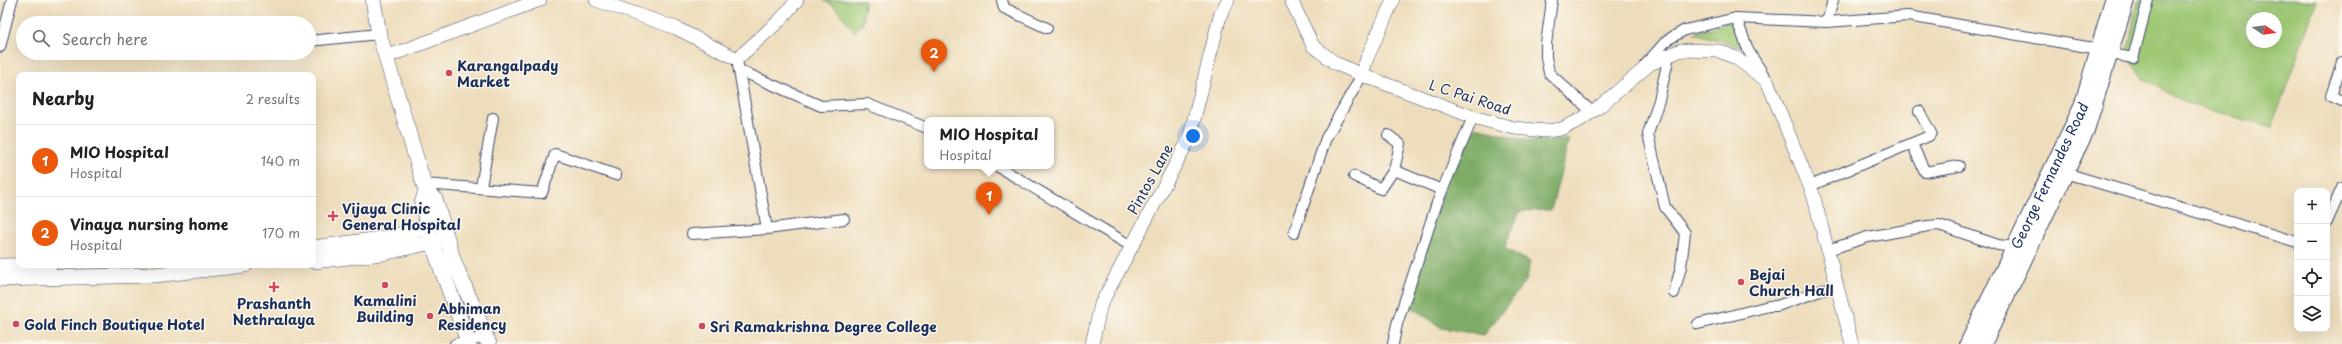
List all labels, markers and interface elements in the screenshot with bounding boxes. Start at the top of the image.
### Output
north arrow [2246,12,2282,48]
search box [16,16,316,60]
icon: search [30,27,52,49]
text: Search here [62,27,148,50]
pin: 2 [921,39,947,72]
place label: Karangalpady Market [457,55,558,92]
marker: Karangalpady Market [444,68,454,78]
street label: L C Pai Road [1426,74,1514,120]
text: Nearby [32,85,94,111]
text: 2 results [246,89,300,108]
street label: George Fernandes Road [2005,99,2093,252]
popup [924,117,1054,169]
text: MIO Hospital [940,122,1038,145]
your location [1183,126,1203,146]
text: MIO Hospital [70,140,169,163]
street label: Pintos Lane [1122,140,1178,218]
text: Hospital [940,145,992,164]
text: 1 [42,151,48,170]
text: 140 m [261,151,300,170]
text: Hospital [70,163,122,182]
pin: 1 [976,182,1002,215]
map controls [2294,188,2330,332]
button: + [2294,188,2330,224]
place label: Vijaya Clinic General Hospital [342,198,461,235]
marker: Vijaya Clinic General Hospital [327,210,339,222]
text: Vinaya nursing home [70,212,228,235]
text: 2 [40,223,50,242]
text: 170 m [262,223,300,242]
button: − [2294,224,2330,260]
text: Hospital [70,235,122,254]
button: locate [2294,260,2330,296]
place label: Bejai Church Hall [1749,264,1834,301]
marker: Bejai Church Hall [1736,277,1746,287]
marker: Kamalini Building [380,280,390,290]
marker: Prashanth Nethralaya [268,281,280,293]
place label: Kamalini Building [354,290,416,327]
place label: Prashanth Nethralaya [233,293,315,330]
button: layers [2294,296,2330,332]
place label: Abhiman Residency [438,298,506,335]
marker: Abhiman Residency [425,311,435,321]
place label: Gold Finch Boutique Hotel [24,314,205,335]
place label: Sri Ramakrishna Degree College [710,316,936,337]
marker: Gold Finch Boutique Hotel [11,319,21,329]
marker: Sri Ramakrishna Degree College [697,321,707,331]

